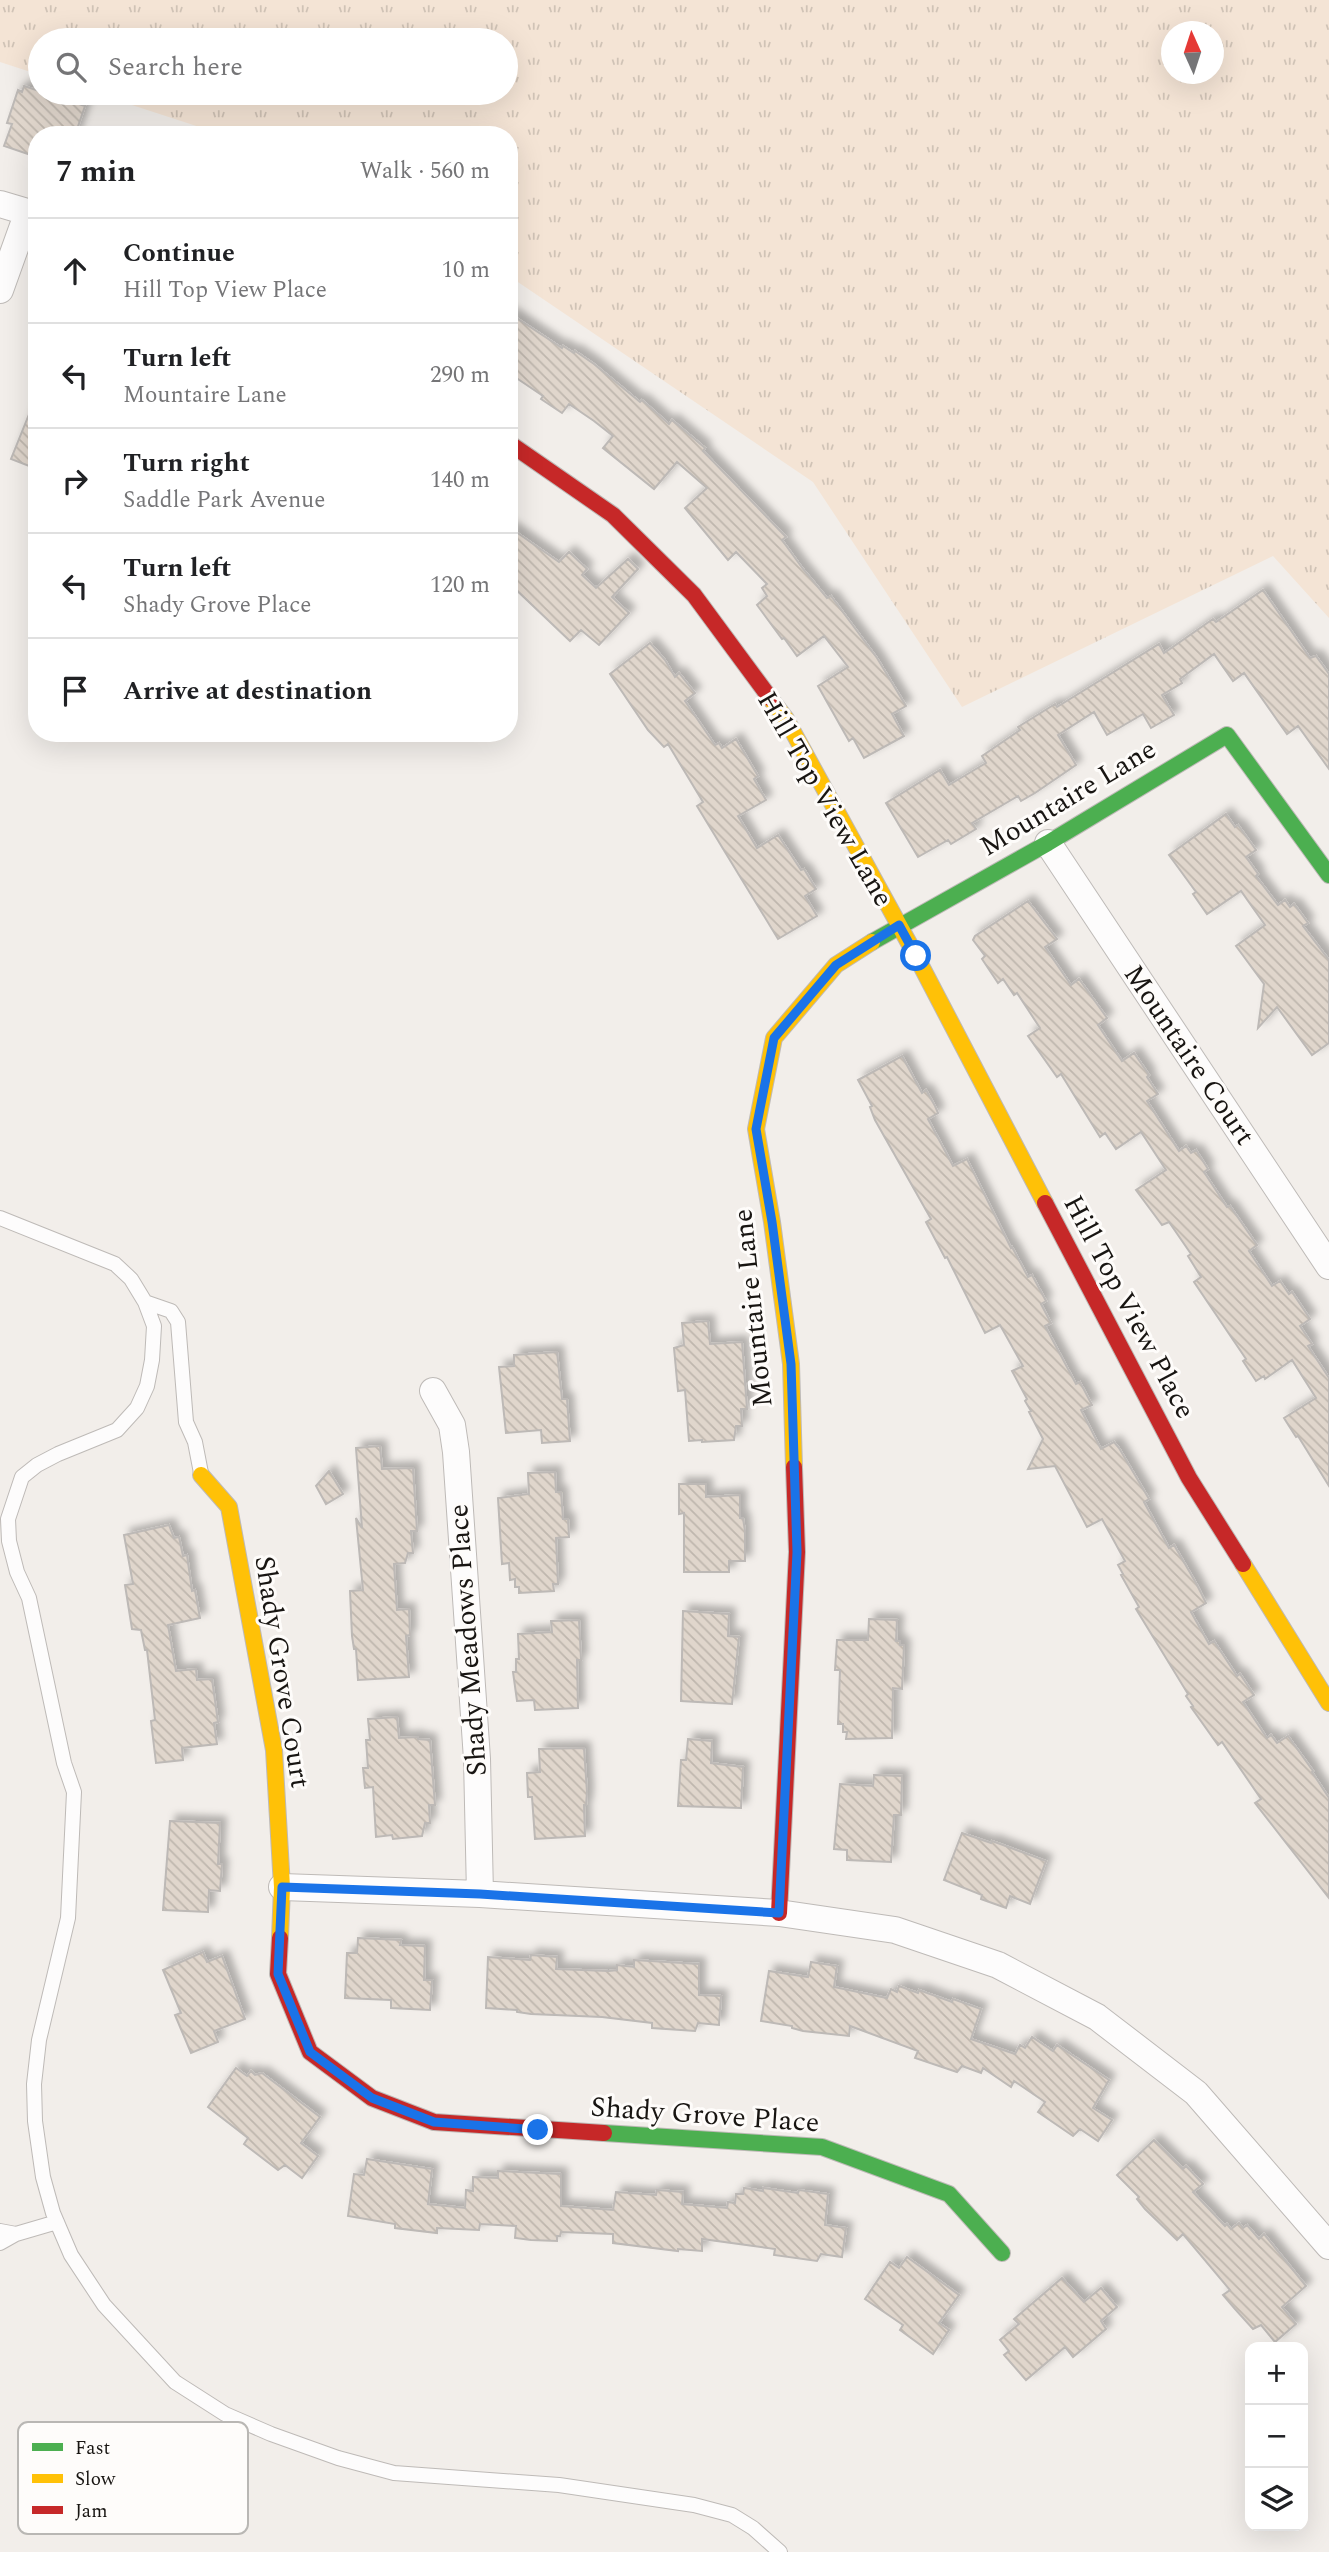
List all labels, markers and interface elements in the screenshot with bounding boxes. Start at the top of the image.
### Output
north arrow [1161,21,1224,84]
search box [28,28,518,105]
text: Search here [108,47,243,87]
icon: search [52,48,90,86]
text: 7 min [56,149,136,195]
text: Walk · 560 m [360,154,490,189]
text: Continue [123,233,235,273]
icon: ahead [56,252,94,290]
text: 10 m [441,253,490,288]
text: Hill Top View Place [123,273,327,308]
text: Turn left [123,338,231,378]
icon: left [56,357,94,395]
text: 290 m [430,358,490,393]
text: Mountaire Lane [123,378,287,413]
text: Turn right [123,443,250,483]
icon: right [56,462,94,500]
text: 140 m [430,463,490,498]
text: Saddle Park Avenue [123,483,325,518]
text: Turn left [123,548,231,588]
icon: left [56,567,94,605]
text: 120 m [430,568,490,603]
text: Shady Grove Place [123,588,311,623]
text: Arrive at destination [123,671,372,711]
icon: arrive [56,672,94,710]
street label: Hill Top View Lane [746,683,904,915]
street label: Mountaire Lane [972,728,1164,868]
route start [900,940,931,971]
street label: Mountaire Court [1112,956,1266,1154]
street label: Hill Top View Place [1052,1187,1206,1427]
street label: Mountaire Lane [721,1207,785,1409]
street label: Shady Meadows Place [437,1502,499,1778]
street label: Shady Grove Court [242,1553,322,1791]
street label: Shady Grove Place [589,2086,821,2144]
route end [522,2114,553,2145]
map controls [1245,2342,1308,2531]
button: + [1245,2342,1308,2405]
button: − [1245,2405,1308,2468]
legend [18,2422,248,2534]
text: Fast [75,2434,111,2463]
text: Slow [75,2465,116,2494]
button: layers [1245,2468,1308,2531]
text: Jam [75,2497,107,2526]

